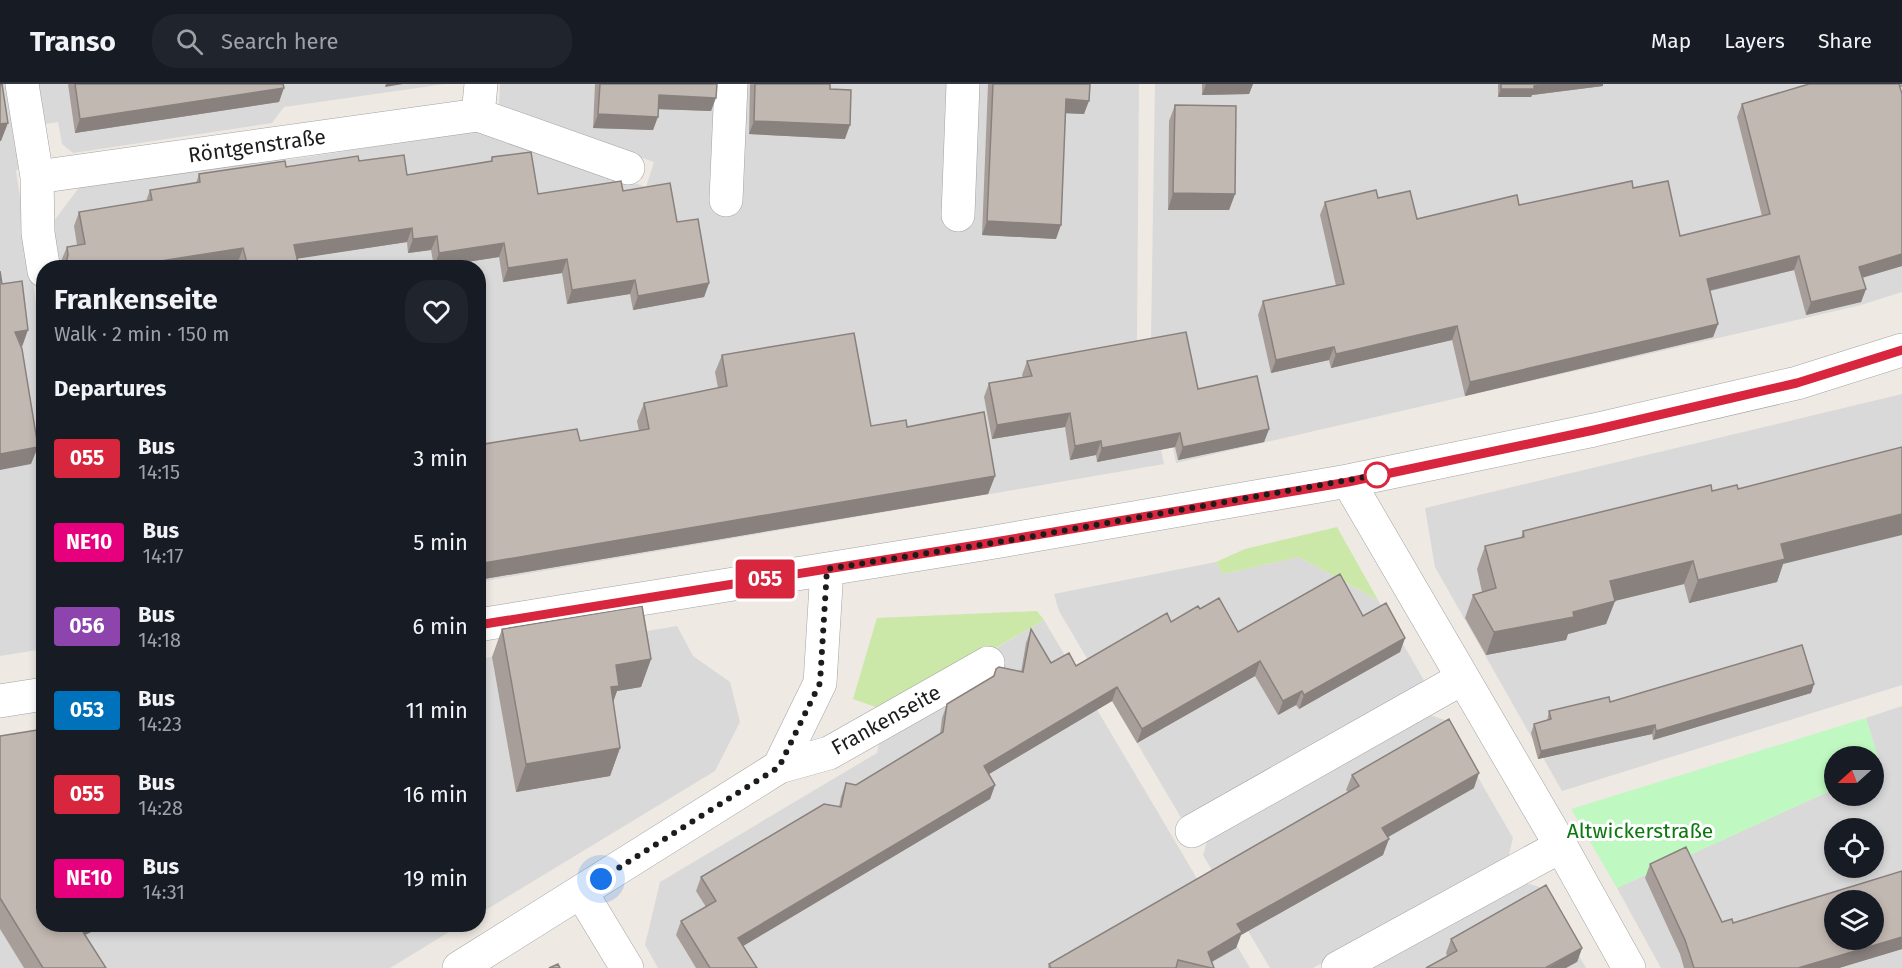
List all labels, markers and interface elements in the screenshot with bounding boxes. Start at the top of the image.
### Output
search box [152,14,572,68]
text: Transo [30,25,116,58]
icon: search [173,25,206,58]
text: Search here [221,28,338,55]
text: Map [1651,28,1691,54]
text: Layers [1724,28,1785,54]
text: Share [1818,28,1872,54]
street label: Röntgenstraße [187,123,327,169]
button: heart [405,280,468,343]
text: Frankenseite [54,283,218,316]
text: Walk · 2 min · 150 m [54,322,229,346]
text: Departures [54,375,166,402]
text: Bus [138,433,175,460]
text: 055 [70,445,104,471]
text: 3 min [413,445,468,472]
text: 14:15 [138,460,180,484]
unlabelled marker [1364,462,1390,488]
text: Bus [142,517,179,544]
text: NE10 [66,529,112,555]
text: 5 min [413,529,468,556]
text: 14:17 [142,544,183,568]
line badge: 055 [730,560,800,598]
text: 055 [748,566,782,592]
text: Bus [138,601,175,628]
text: 056 [69,613,105,639]
text: 6 min [412,613,468,640]
text: 14:18 [138,628,181,652]
street label: Frankenseite [827,679,945,761]
text: Bus [138,685,175,712]
text: 053 [70,697,104,723]
text: 11 min [405,697,468,724]
text: 14:23 [138,712,182,736]
north arrow [1824,746,1884,806]
map controls [1824,746,1884,950]
text: Bus [138,769,175,796]
text: 055 [70,781,104,807]
text: 16 min [403,781,468,808]
text: 14:28 [138,796,183,820]
park label: Altwickerstraße [1567,818,1713,844]
button: locate [1824,818,1884,878]
text: Bus [142,853,179,880]
your location [586,864,616,894]
text: NE10 [66,865,112,891]
text: 19 min [403,865,468,892]
text: 14:31 [142,880,185,904]
button: layers [1824,890,1884,950]

